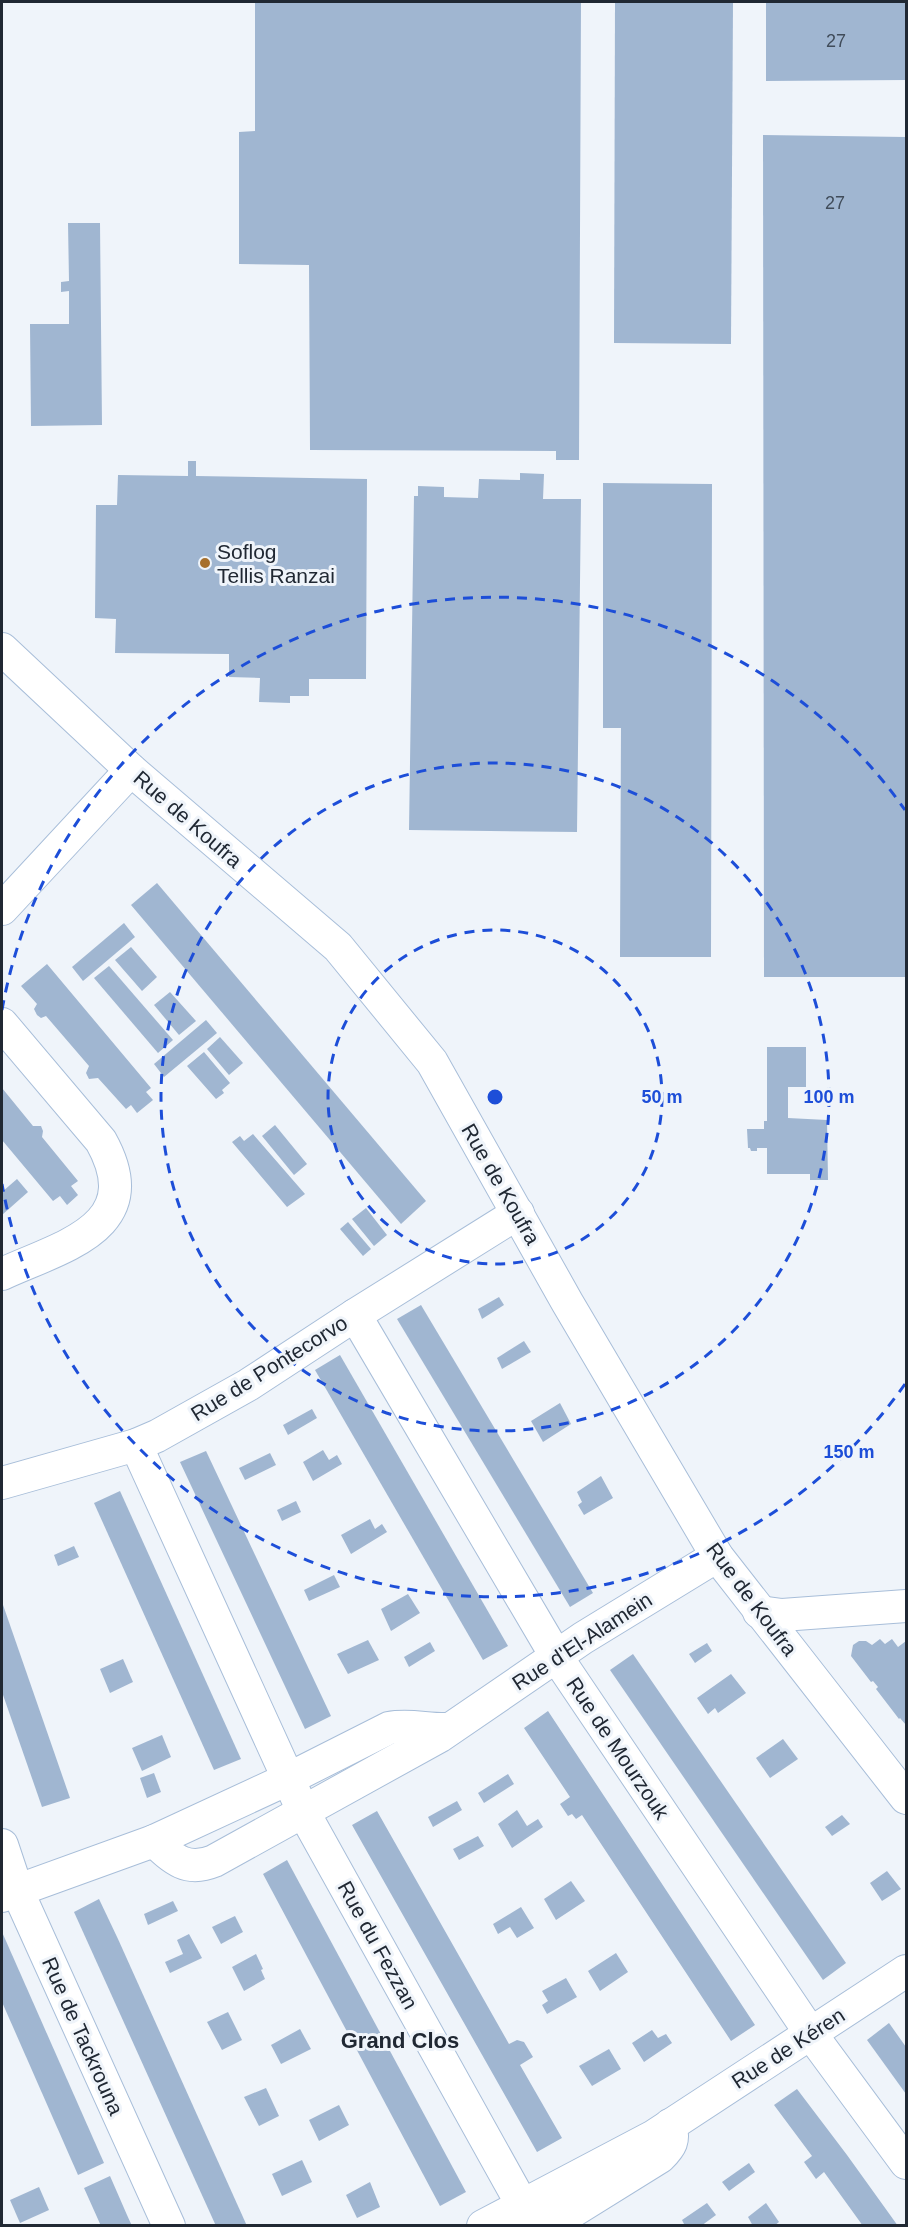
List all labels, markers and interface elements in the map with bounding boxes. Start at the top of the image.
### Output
house number: 27 [826,31,846,51]
house number: 27 [825,193,845,213]
place label: Soflog Tellis Ranzai [217,540,335,587]
marker: Soflog Tellis Ranzai [198,556,212,570]
street label: Rue de Koufra [129,766,247,872]
centre of rings [485,1087,505,1107]
text: 50 m [641,1087,683,1107]
text: 100 m [803,1087,855,1107]
street label: Rue de Koufra [457,1120,545,1249]
street label: Rue de Pontecorvo [187,1311,351,1425]
text: 150 m [823,1442,875,1462]
street label: Rue de Koufra [702,1538,802,1660]
street label: Rue d'El-Alamein [508,1587,656,1695]
street label: Rue de Mourzouk [562,1673,674,1824]
street label: Rue du Fezzan [333,1877,423,2013]
street label: Rue de Tackrouna [38,1954,128,2119]
street label: Rue de Kéren [727,2003,849,2093]
district label: Grand Clos [341,2028,459,2053]

